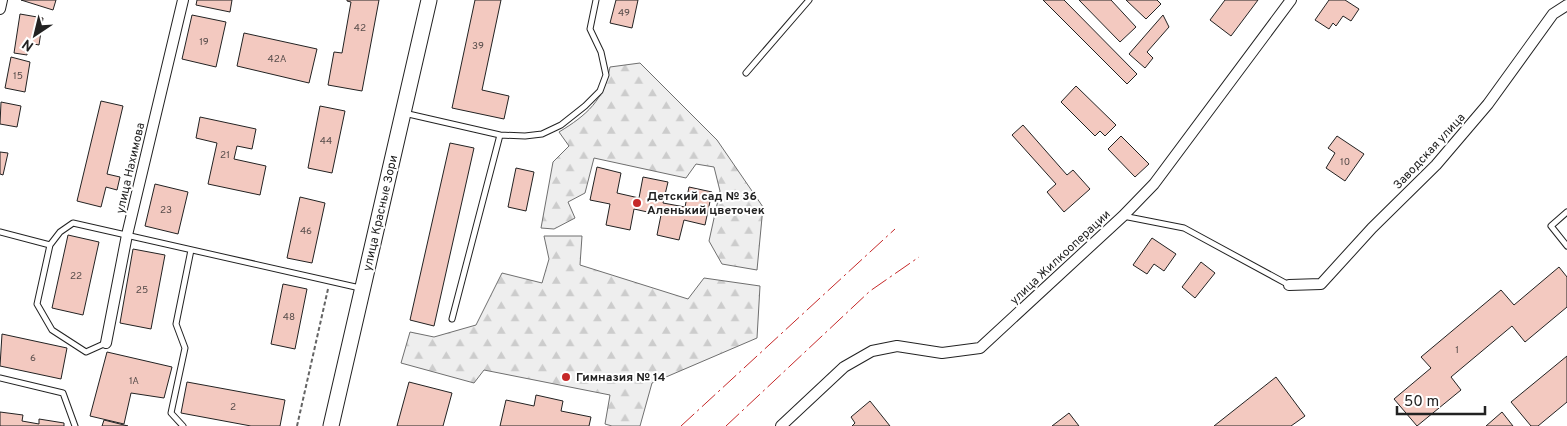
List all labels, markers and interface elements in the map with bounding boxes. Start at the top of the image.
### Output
house number: 49 [618,7,630,20]
north arrow [10,10,60,60]
house number: 42 [354,22,366,35]
text: N [19,35,37,54]
house number: 19 [199,36,209,49]
house number: 39 [472,40,484,53]
house number: 42А [267,53,287,66]
house number: 15 [13,70,23,83]
street label: Заводская улица [1390,110,1469,193]
street label: улица Нахимова [113,121,149,215]
house number: 44 [320,135,332,148]
house number: 21 [220,149,230,162]
street label: улица Красные Зори [360,154,402,273]
house number: 10 [1340,156,1350,169]
place label: Детский сад № 36 Аленький цветочек [647,189,765,219]
marker: Детский сад № 36 Аленький цветочек [631,197,643,209]
house number: 23 [160,204,172,217]
street label: улица Жилкооперации [1007,207,1114,309]
house number: 46 [300,225,312,238]
house number: 22 [70,270,82,283]
house number: 25 [136,284,148,297]
house number: 48 [283,311,295,324]
house number: 1 [1455,344,1459,357]
house number: 6 [30,352,36,365]
place label: Гимназия № 14 [576,370,666,386]
marker: Гимназия № 14 [560,371,572,383]
house number: 1А [129,375,139,388]
scale bar [1397,384,1484,416]
text: 50 m [1404,393,1439,412]
house number: 2 [230,401,236,414]

